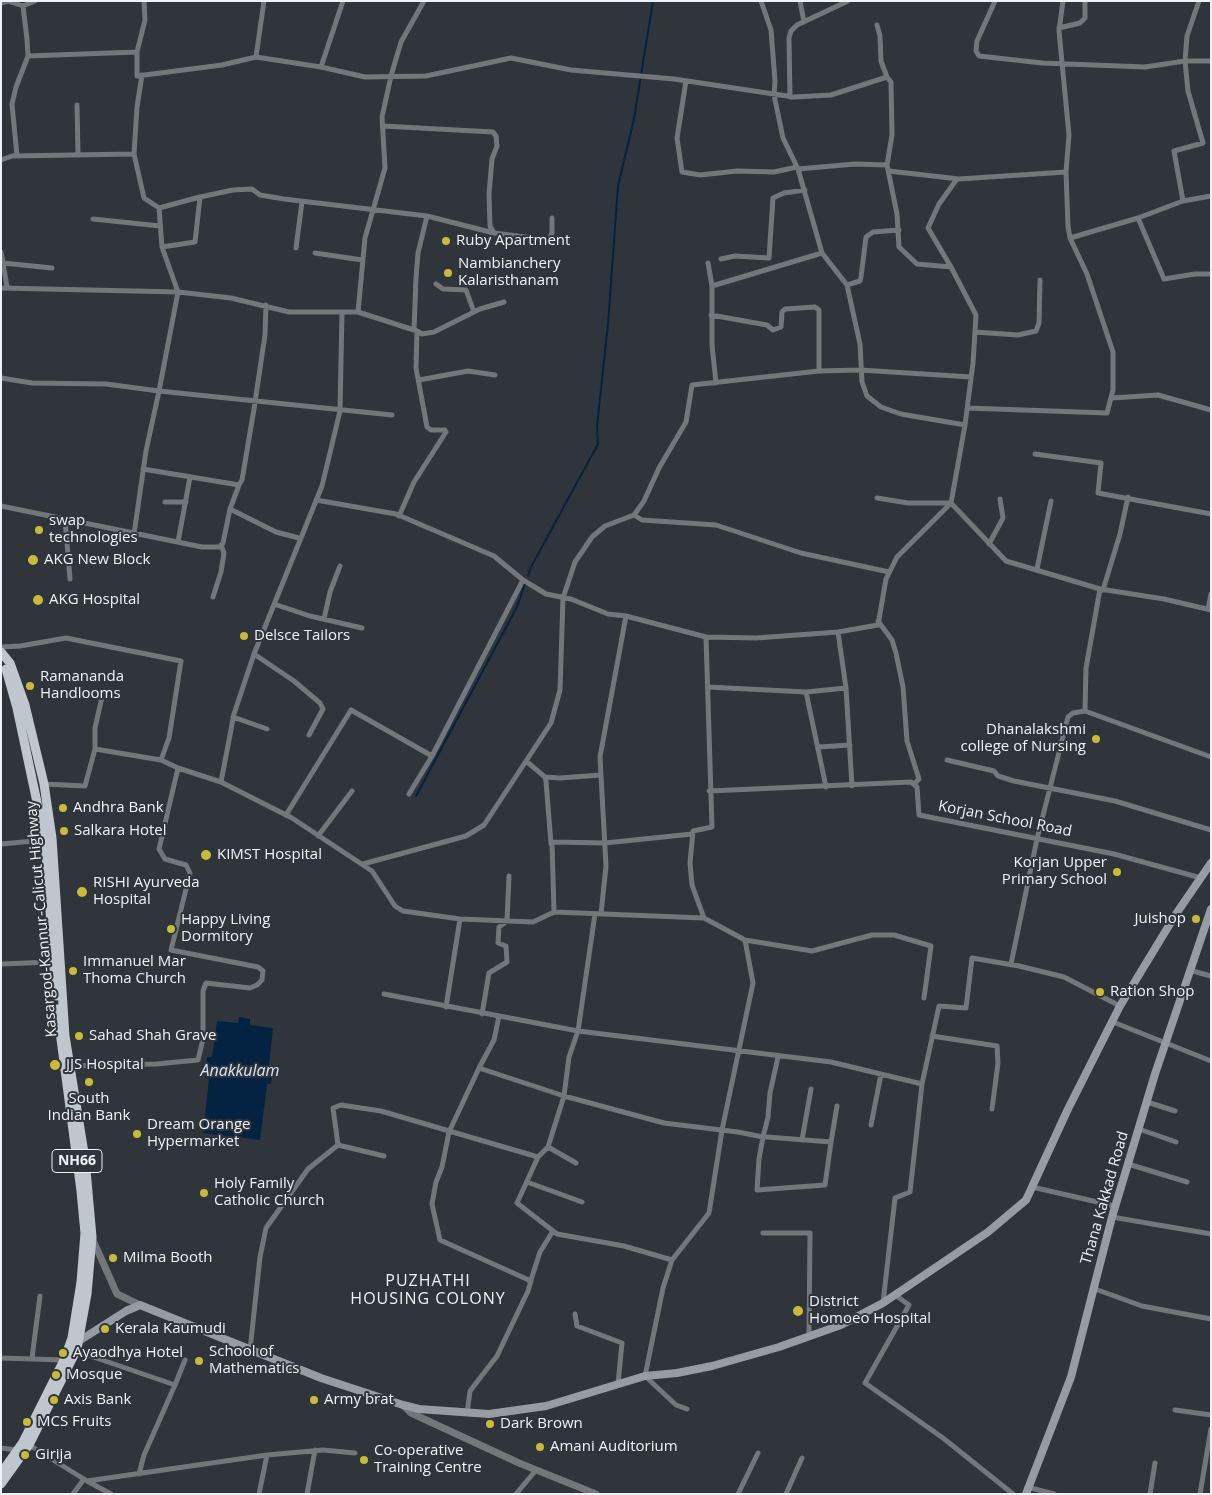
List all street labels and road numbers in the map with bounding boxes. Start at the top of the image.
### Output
street label: Korjan School Road [937,797,1073,841]
street label: Kasargod-Kannur-Calicut Highway [23,800,61,1038]
street label: Thana Kakkad Road [1077,1129,1133,1267]
road number: NH66 [52,1150,102,1172]

